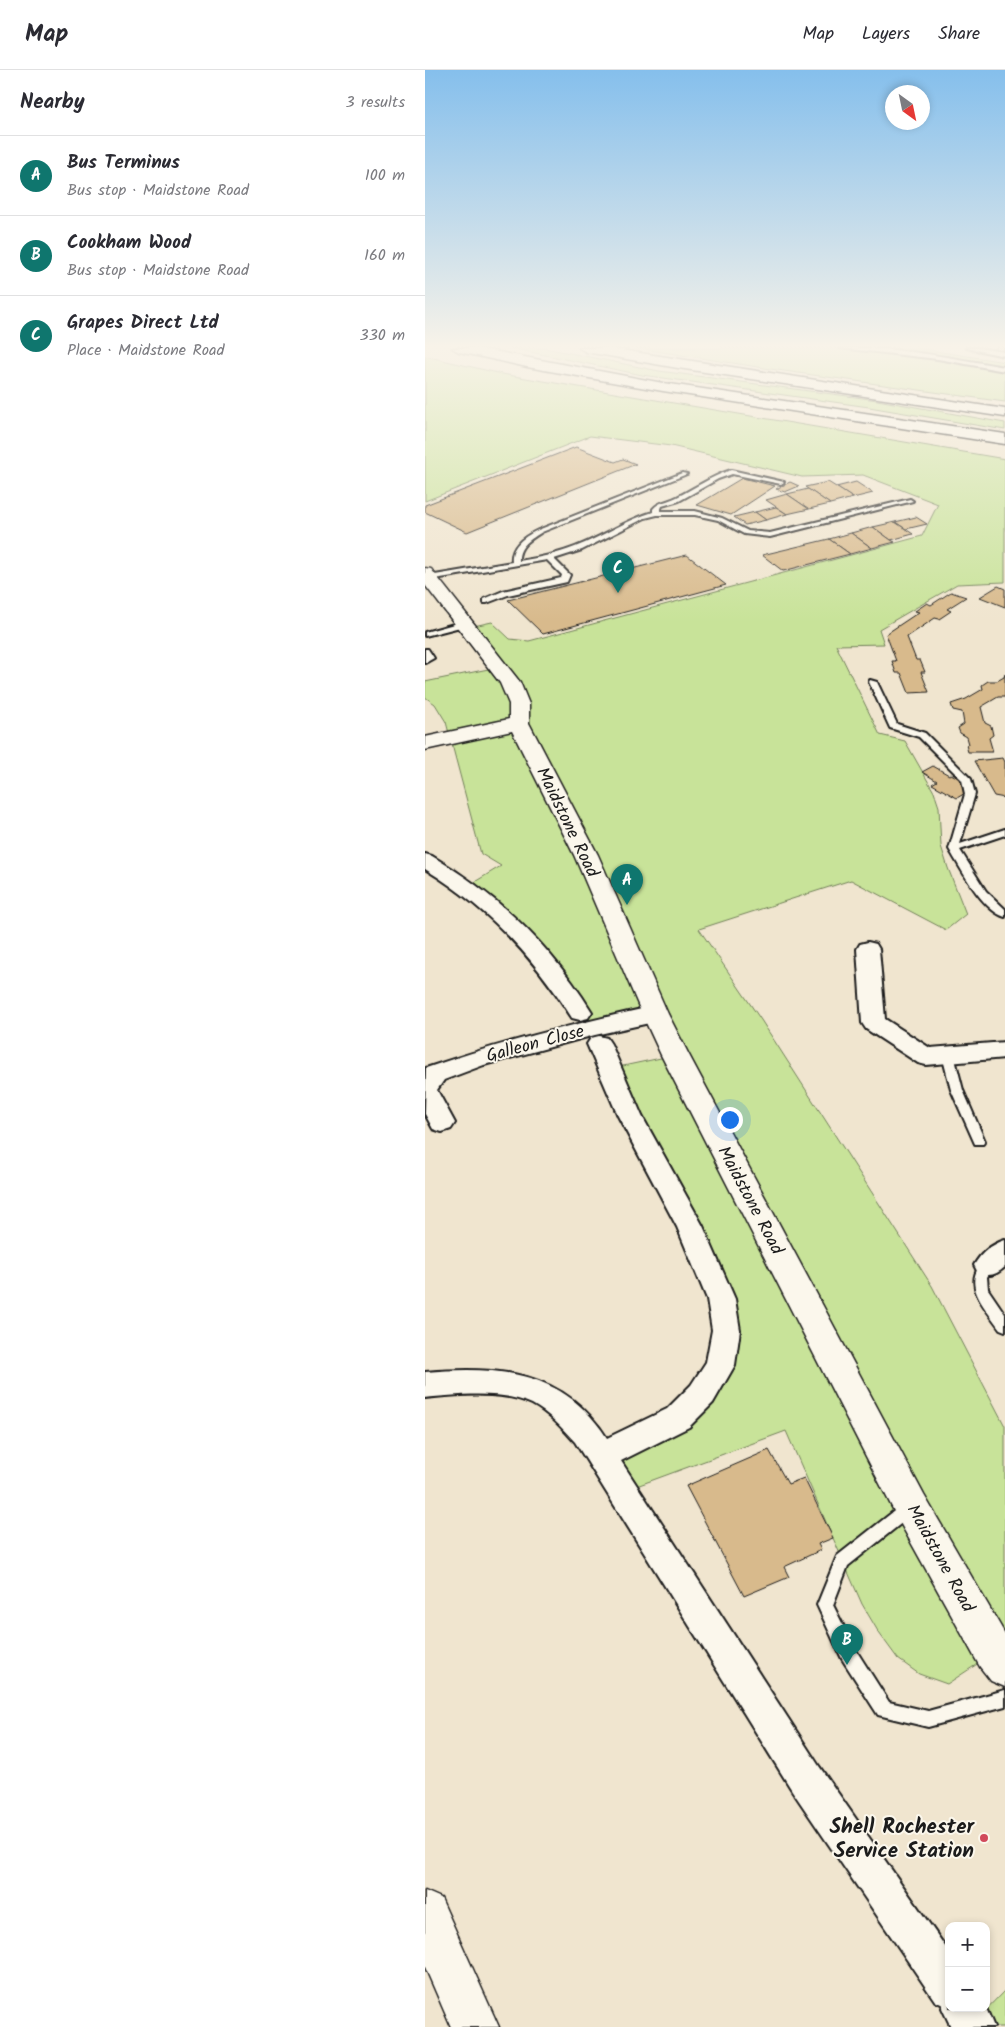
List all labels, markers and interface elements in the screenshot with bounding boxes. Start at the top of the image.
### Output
text: Map [25,15,68,54]
text: Map [803,20,834,49]
text: Layers [862,20,910,49]
text: Share [938,20,980,49]
north arrow [885,85,930,130]
text: Nearby [20,86,85,119]
text: 3 results [346,90,405,115]
text: Bus Terminus [67,148,180,178]
text: A [31,163,41,188]
text: 100 m [365,163,405,188]
text: Bus stop · Maidstone Road [67,178,249,203]
text: Cookham Wood [67,228,191,258]
text: B [31,243,41,268]
text: 160 m [364,243,405,268]
text: Bus stop · Maidstone Road [67,258,249,283]
text: Grapes Direct Ltd [67,308,219,338]
text: C [31,323,41,348]
text: 330 m [360,323,405,348]
text: Place · Maidstone Road [67,338,224,363]
pin: C [602,552,634,593]
street label: Maidstone Road [527,763,606,884]
pin: A [611,864,643,905]
street label: Galleon Close [483,1017,588,1071]
your location [717,1107,743,1133]
street label: Maidstone Road [709,1141,791,1261]
street label: Maidstone Road [898,1499,982,1619]
pin: B [831,1624,863,1665]
place label: Shell Rochester Service Station [829,1811,975,1868]
marker: Shell Rochester Service Station [978,1832,990,1844]
map controls [945,1922,990,2012]
button: + [945,1922,990,1967]
button: − [945,1967,990,2012]

